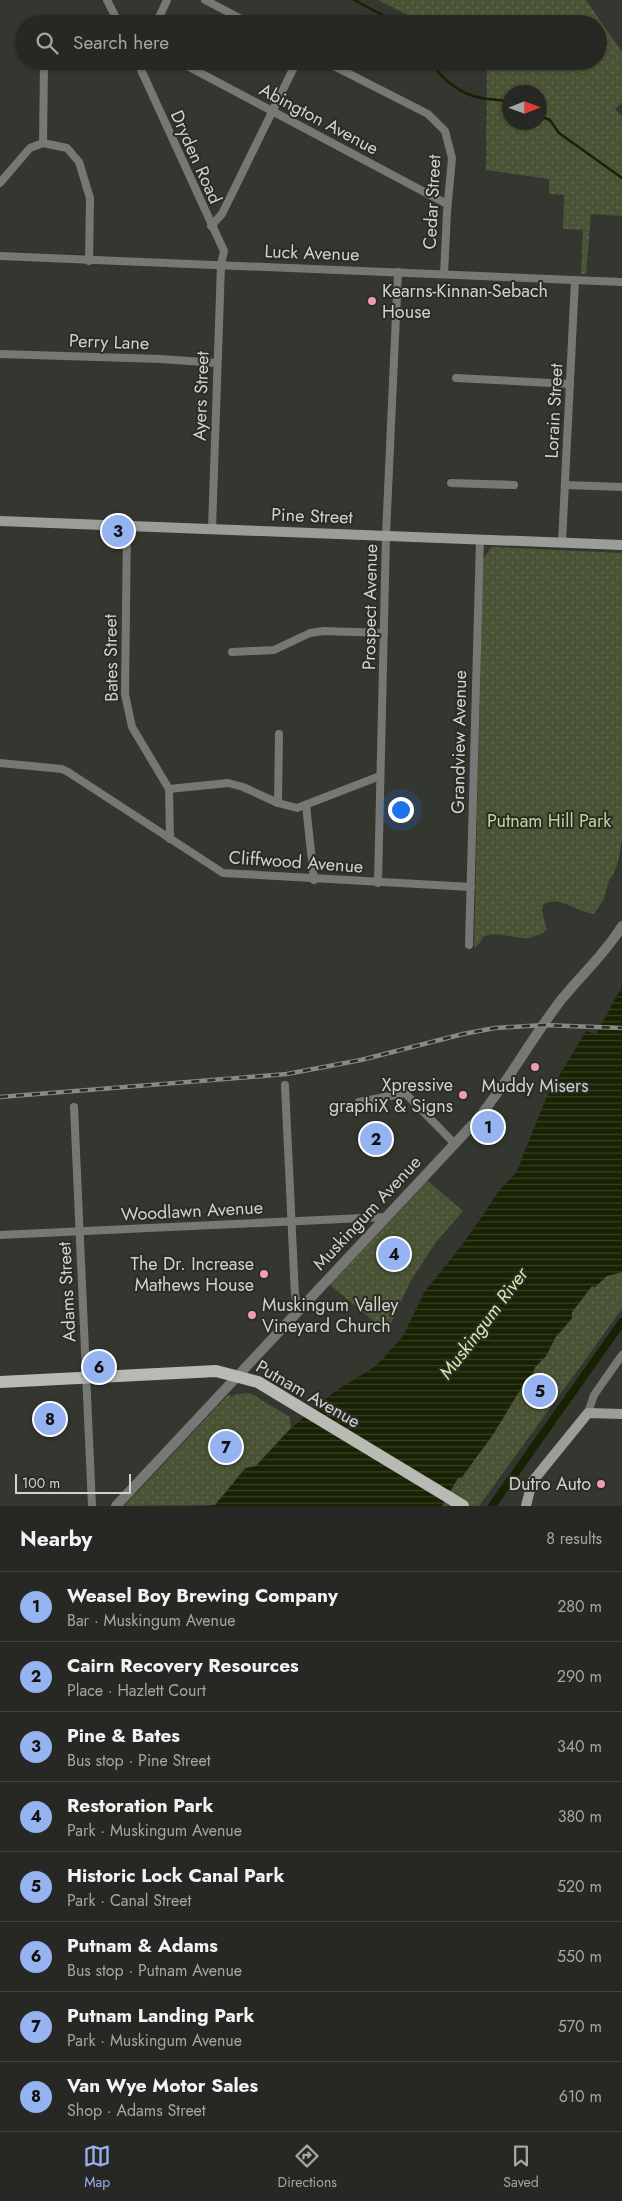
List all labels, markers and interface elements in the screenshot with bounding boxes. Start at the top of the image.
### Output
search box [15,15,607,70]
icon: search [33,29,61,57]
text: Search here [73,29,169,56]
street label: Abington Avenue [255,77,383,161]
north arrow [502,85,547,130]
street label: Dryden Road [164,106,228,208]
street label: Cedar Street [417,153,448,250]
street label: Luck Avenue [264,238,360,268]
place label: Kearns-Kinnan-Sebach House [382,278,548,325]
marker: Kearns-Kinnan-Sebach House [366,295,378,307]
street label: Perry Lane [68,328,150,356]
street label: Ayers Street [186,350,216,441]
street label: Lorain Street [539,362,570,459]
street label: Pine Street [271,502,354,530]
pin: 3 [102,512,134,550]
street label: Prospect Avenue [356,544,384,670]
street label: Bates Street [97,613,125,702]
street label: Grandview Avenue [445,670,473,814]
your location [388,797,414,823]
park label: Putnam Hill Park [487,808,611,834]
street label: Cliffwood Avenue [228,844,364,880]
marker: Muddy Misers [529,1061,541,1073]
place label: Xpressive graphiX & Signs [329,1072,453,1119]
place label: Muddy Misers [481,1073,589,1099]
marker: Xpressive graphiX & Signs [457,1089,469,1101]
pin: 1 [472,1108,504,1146]
pin: 2 [360,1120,392,1158]
street label: Muskingum Avenue [307,1150,427,1276]
street label: Woodlawn Avenue [120,1194,264,1228]
pin: 4 [378,1235,410,1273]
street label: Adams Street [51,1240,83,1343]
place label: The Dr. Increase Mathews House [131,1251,254,1298]
water label: Muskingum River [432,1260,535,1385]
marker: The Dr. Increase Mathews House [258,1268,270,1280]
place label: Muskingum Valley Vineyard Church [262,1292,399,1339]
marker: Muskingum Valley Vineyard Church [246,1309,258,1321]
pin: 6 [83,1348,115,1386]
street label: Putnam Avenue [251,1354,365,1434]
pin: 5 [524,1372,556,1410]
pin: 8 [34,1400,66,1438]
pin: 7 [210,1428,242,1466]
scale bar [15,1471,131,1494]
place label: Dutro Auto [509,1471,591,1497]
text: 100 m [22,1473,60,1493]
marker: Dutro Auto [595,1478,607,1490]
text: Nearby [20,1524,92,1554]
text: 8 results [546,1527,602,1550]
text: Weasel Boy Brewing Company [67,1582,338,1609]
text: 1 [32,1595,40,1618]
text: 280 m [557,1595,602,1618]
text: Bar · Muskingum Avenue [67,1609,236,1632]
text: Cairn Recovery Resources [67,1652,299,1679]
text: 2 [31,1665,41,1688]
text: 290 m [557,1665,602,1688]
text: Place · Hazlett Court [67,1679,206,1702]
text: Pine & Bates [67,1722,180,1749]
text: 3 [31,1735,41,1758]
text: 340 m [557,1735,602,1758]
text: Bus stop · Pine Street [67,1749,211,1772]
text: Restoration Park [67,1792,214,1819]
text: 4 [30,1805,42,1828]
text: 380 m [558,1805,602,1828]
text: Park · Muskingum Avenue [67,1819,242,1842]
text: Historic Lock Canal Park [67,1862,284,1889]
text: 5 [31,1875,41,1898]
text: 520 m [557,1875,602,1898]
text: Park · Canal Street [67,1889,191,1912]
text: Putnam & Adams [67,1932,218,1959]
text: 6 [31,1945,41,1968]
text: 550 m [557,1945,602,1968]
text: Bus stop · Putnam Avenue [67,1959,242,1982]
text: Putnam Landing Park [67,2002,255,2029]
text: 7 [31,2015,41,2038]
text: 570 m [558,2015,602,2038]
text: Park · Muskingum Avenue [67,2029,242,2052]
text: Van Wye Motor Sales [67,2072,258,2099]
text: 8 [31,2085,41,2108]
text: 610 m [559,2085,602,2108]
text: Shop · Adams Street [67,2099,206,2122]
tab: Map [83,2142,111,2192]
tab: Directions [278,2142,337,2192]
tab: Saved [503,2142,539,2192]

